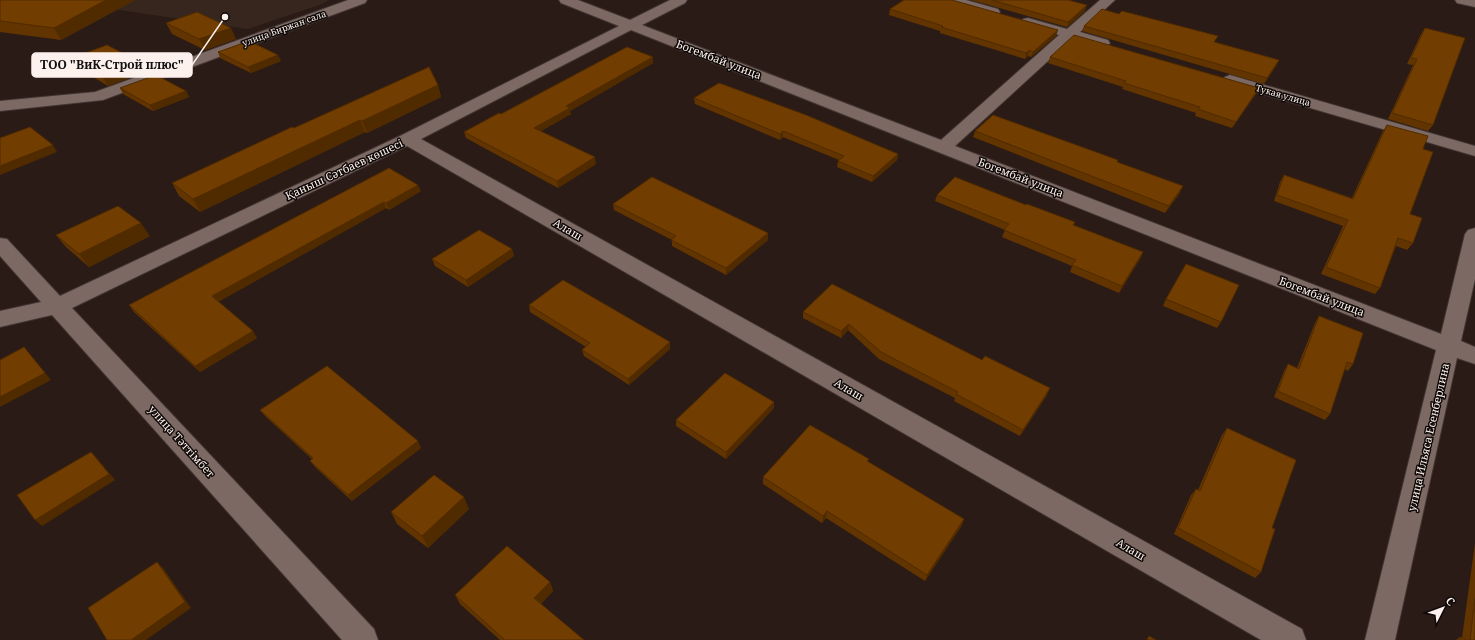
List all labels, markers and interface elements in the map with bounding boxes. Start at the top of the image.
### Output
street label: улица Биржан сала [240,7,328,49]
street label: Богембай улица [674,36,764,82]
callout: ТОО "ВиК-Строй плюс" [32,53,192,77]
text: ТОО "ВиК-Строй плюс" [40,56,184,73]
street label: Тукая улица [1254,81,1312,109]
street label: Қаныш Сәтбаев көшесі [283,135,406,203]
street label: Богембай улица [976,154,1066,200]
street label: Алаш [551,215,585,243]
street label: Богембай улица [1277,273,1367,319]
street label: улица Ильяса Есенберлина [1404,361,1452,513]
street label: Алаш [832,375,866,403]
street label: улица Тәттімбет [146,402,219,480]
street label: Алаш [1114,535,1148,563]
north arrow [1423,588,1463,628]
text: С [1443,593,1459,609]

